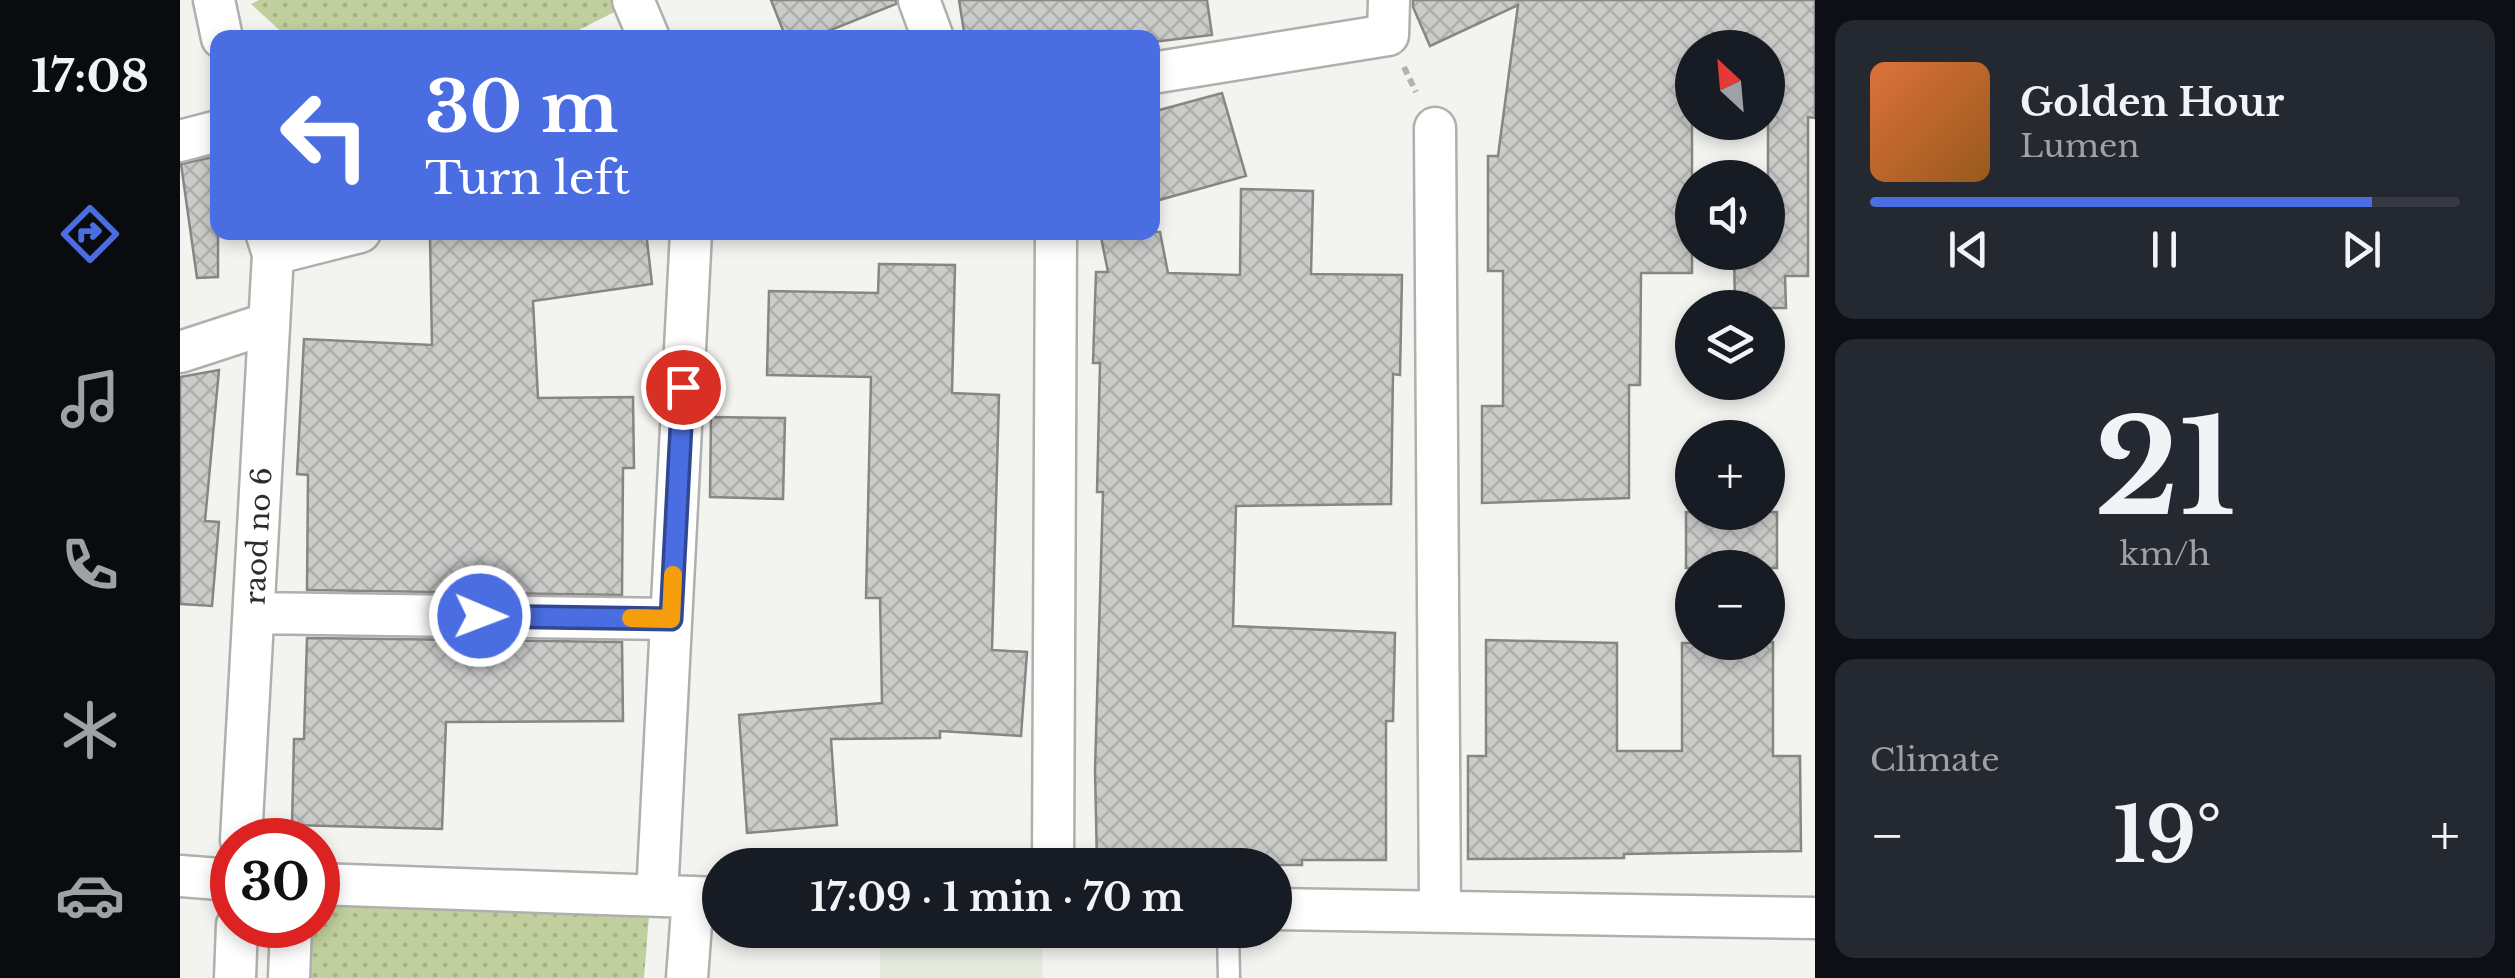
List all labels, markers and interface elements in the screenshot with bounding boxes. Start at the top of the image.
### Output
north arrow [1675,30,1785,140]
map controls [1675,30,1785,660]
text: 17:08 [31,48,149,104]
text: 30 m [425,64,618,151]
icon: left [260,70,390,200]
text: Golden Hour [2020,79,2284,126]
text: Lumen [2020,126,2139,166]
text: Turn left [425,150,630,206]
button: sound [1675,160,1785,270]
icon: directions [55,199,125,269]
icon: previous [1941,222,1996,277]
icon: pause [2137,222,2192,277]
icon: next [2334,222,2389,277]
button: layers [1675,290,1785,400]
pin [641,345,726,430]
icon: arrive [656,360,711,415]
icon: music [55,364,125,434]
text: 21 [2094,388,2236,549]
button: + [1675,420,1785,530]
street label: raod no 6 [237,466,280,606]
icon: phone [55,530,125,600]
text: km/h [2120,534,2210,574]
button: − [1675,550,1785,660]
position arrow [428,564,532,668]
icon: climate [55,695,125,765]
text: Climate [1870,740,1999,780]
text: 19° [2113,789,2221,882]
text: − [1870,802,1905,870]
text: + [2430,802,2460,870]
speed limit sign: 30 [210,818,340,948]
icon: car [55,860,125,930]
text: 17:09 · 1 min · 70 m [810,874,1184,921]

